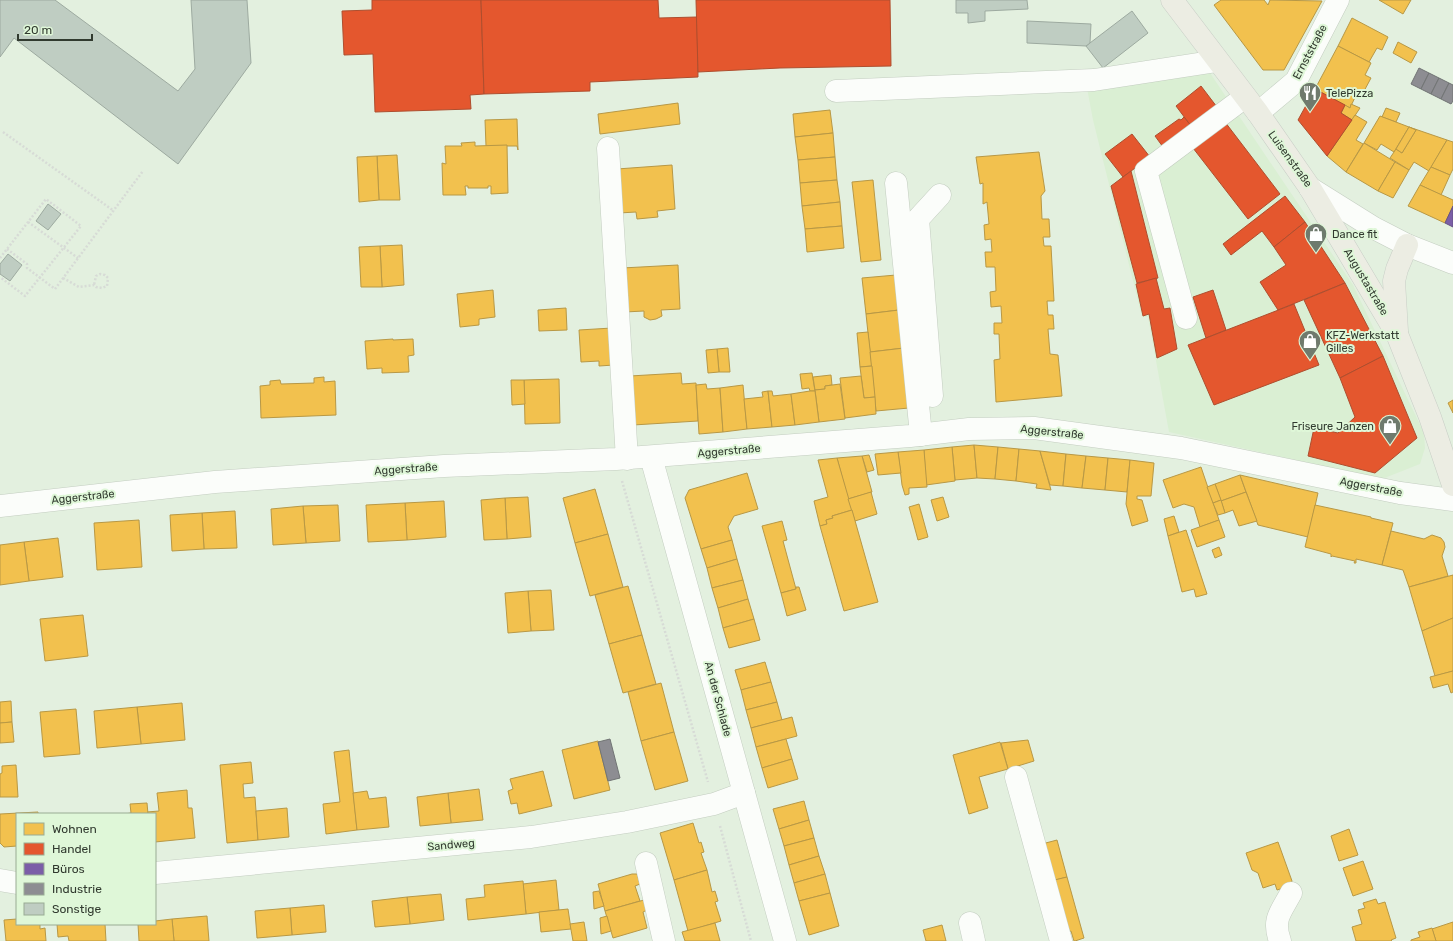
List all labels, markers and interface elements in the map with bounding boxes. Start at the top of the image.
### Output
scale bar [18,16,92,42]
street label: Ernststraße [1290,22,1330,82]
text: 20 m [24,23,52,37]
restaurant icon: TelePizza [1297,80,1323,113]
place label: TelePizza [1326,87,1373,100]
street label: Luisenstraße [1265,128,1315,190]
shop icon: Dance fit [1303,221,1329,254]
place label: Dance fit [1332,228,1378,241]
street label: Augustastraße [1341,246,1391,318]
shop icon: KFZ-Werkstatt Gilles [1297,328,1323,361]
place label: KFZ-Werkstatt Gilles [1326,329,1400,355]
shop icon: Friseure Janzen [1377,413,1403,446]
place label: Friseure Janzen [1292,420,1374,433]
street label: Aggerstraße [1020,422,1084,442]
street label: Aggerstraße [697,442,761,460]
street label: Aggerstraße [374,460,438,478]
street label: Aggerstraße [1339,475,1403,499]
street label: Aggerstraße [51,487,115,507]
street label: An der Schlade [702,660,734,738]
legend [16,813,156,925]
text: Wohnen [52,822,97,836]
street label: Sandweg [427,836,475,854]
text: Handel [52,842,91,856]
text: Büros [52,862,85,876]
text: Industrie [52,882,102,896]
text: Sonstige [52,902,101,916]

